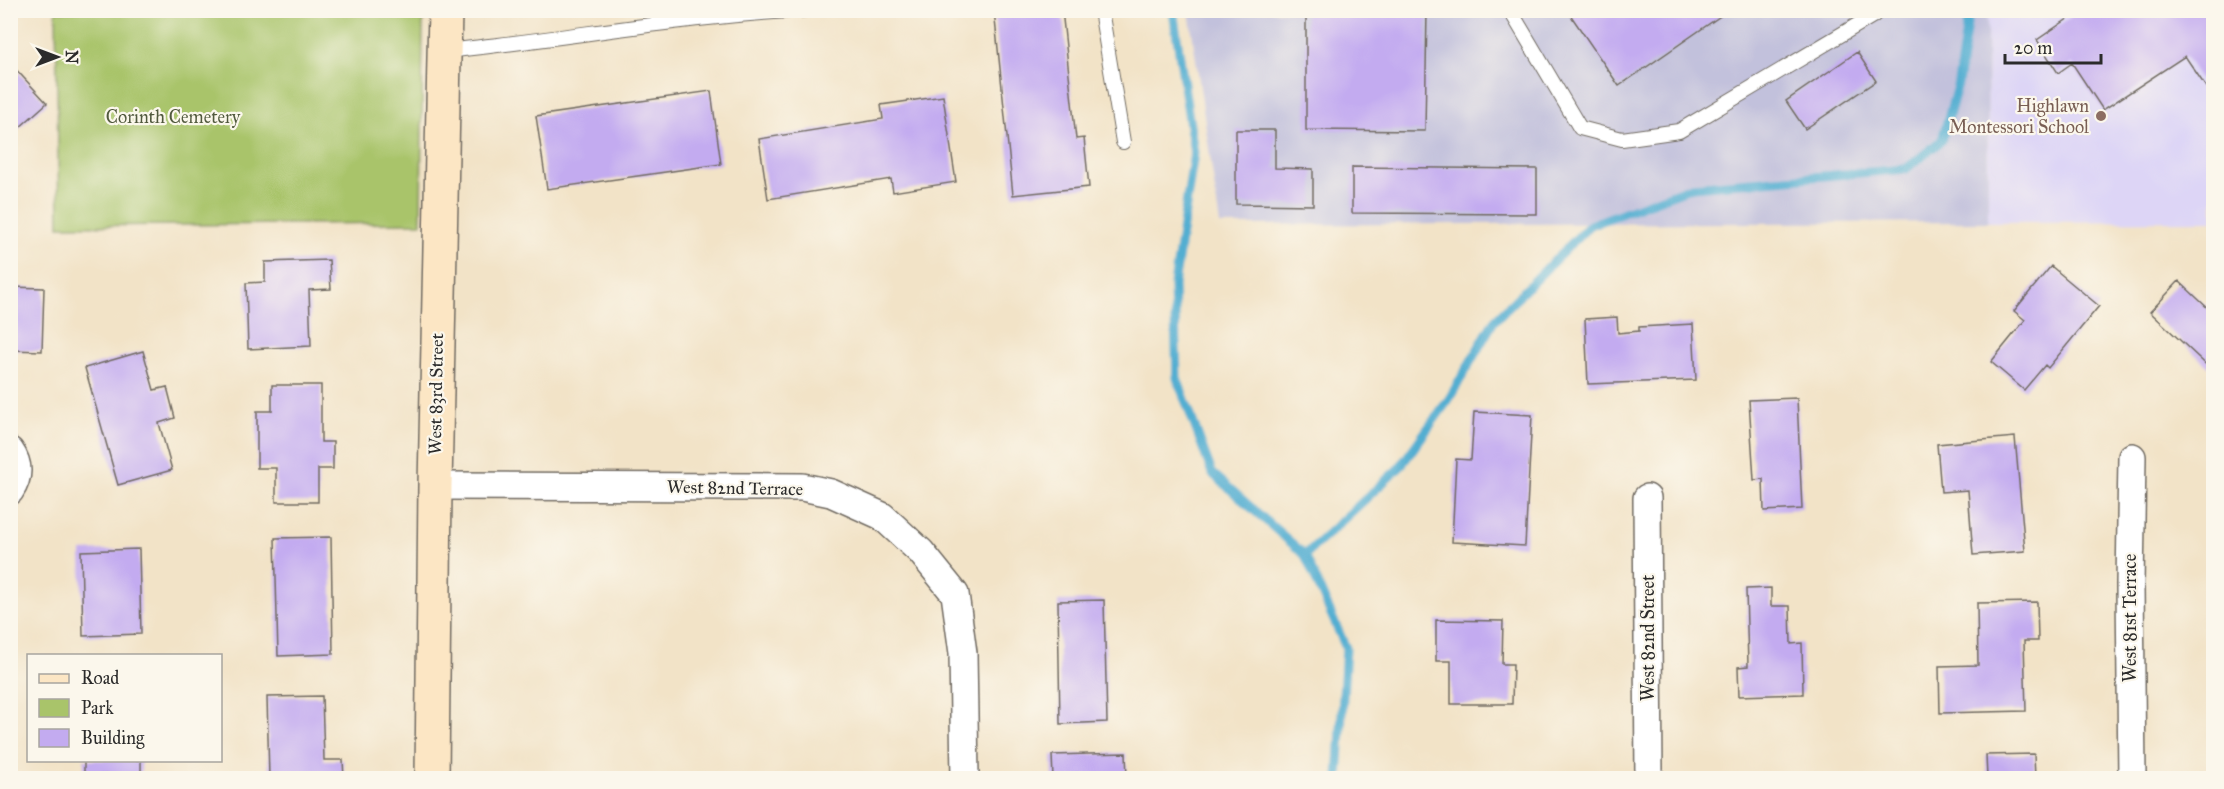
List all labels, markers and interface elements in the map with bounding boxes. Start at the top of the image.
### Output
north arrow [27,27,87,87]
scale bar [2005,27,2101,65]
text: 20 m [2014,37,2052,59]
text: N [62,50,81,64]
place label: Highlawn Montessori School [1949,95,2089,138]
park label: Corinth Cemetery [106,106,241,128]
marker: Highlawn Montessori School [2094,109,2108,123]
street label: West 83rd Street [424,332,448,455]
street label: West 82nd Terrace [667,476,803,500]
street label: West 81st Terrace [2119,554,2141,682]
street label: West 82nd Street [1637,574,1659,701]
legend [27,654,222,762]
text: Road [81,667,119,689]
text: Park [81,697,114,719]
text: Building [81,727,145,750]

